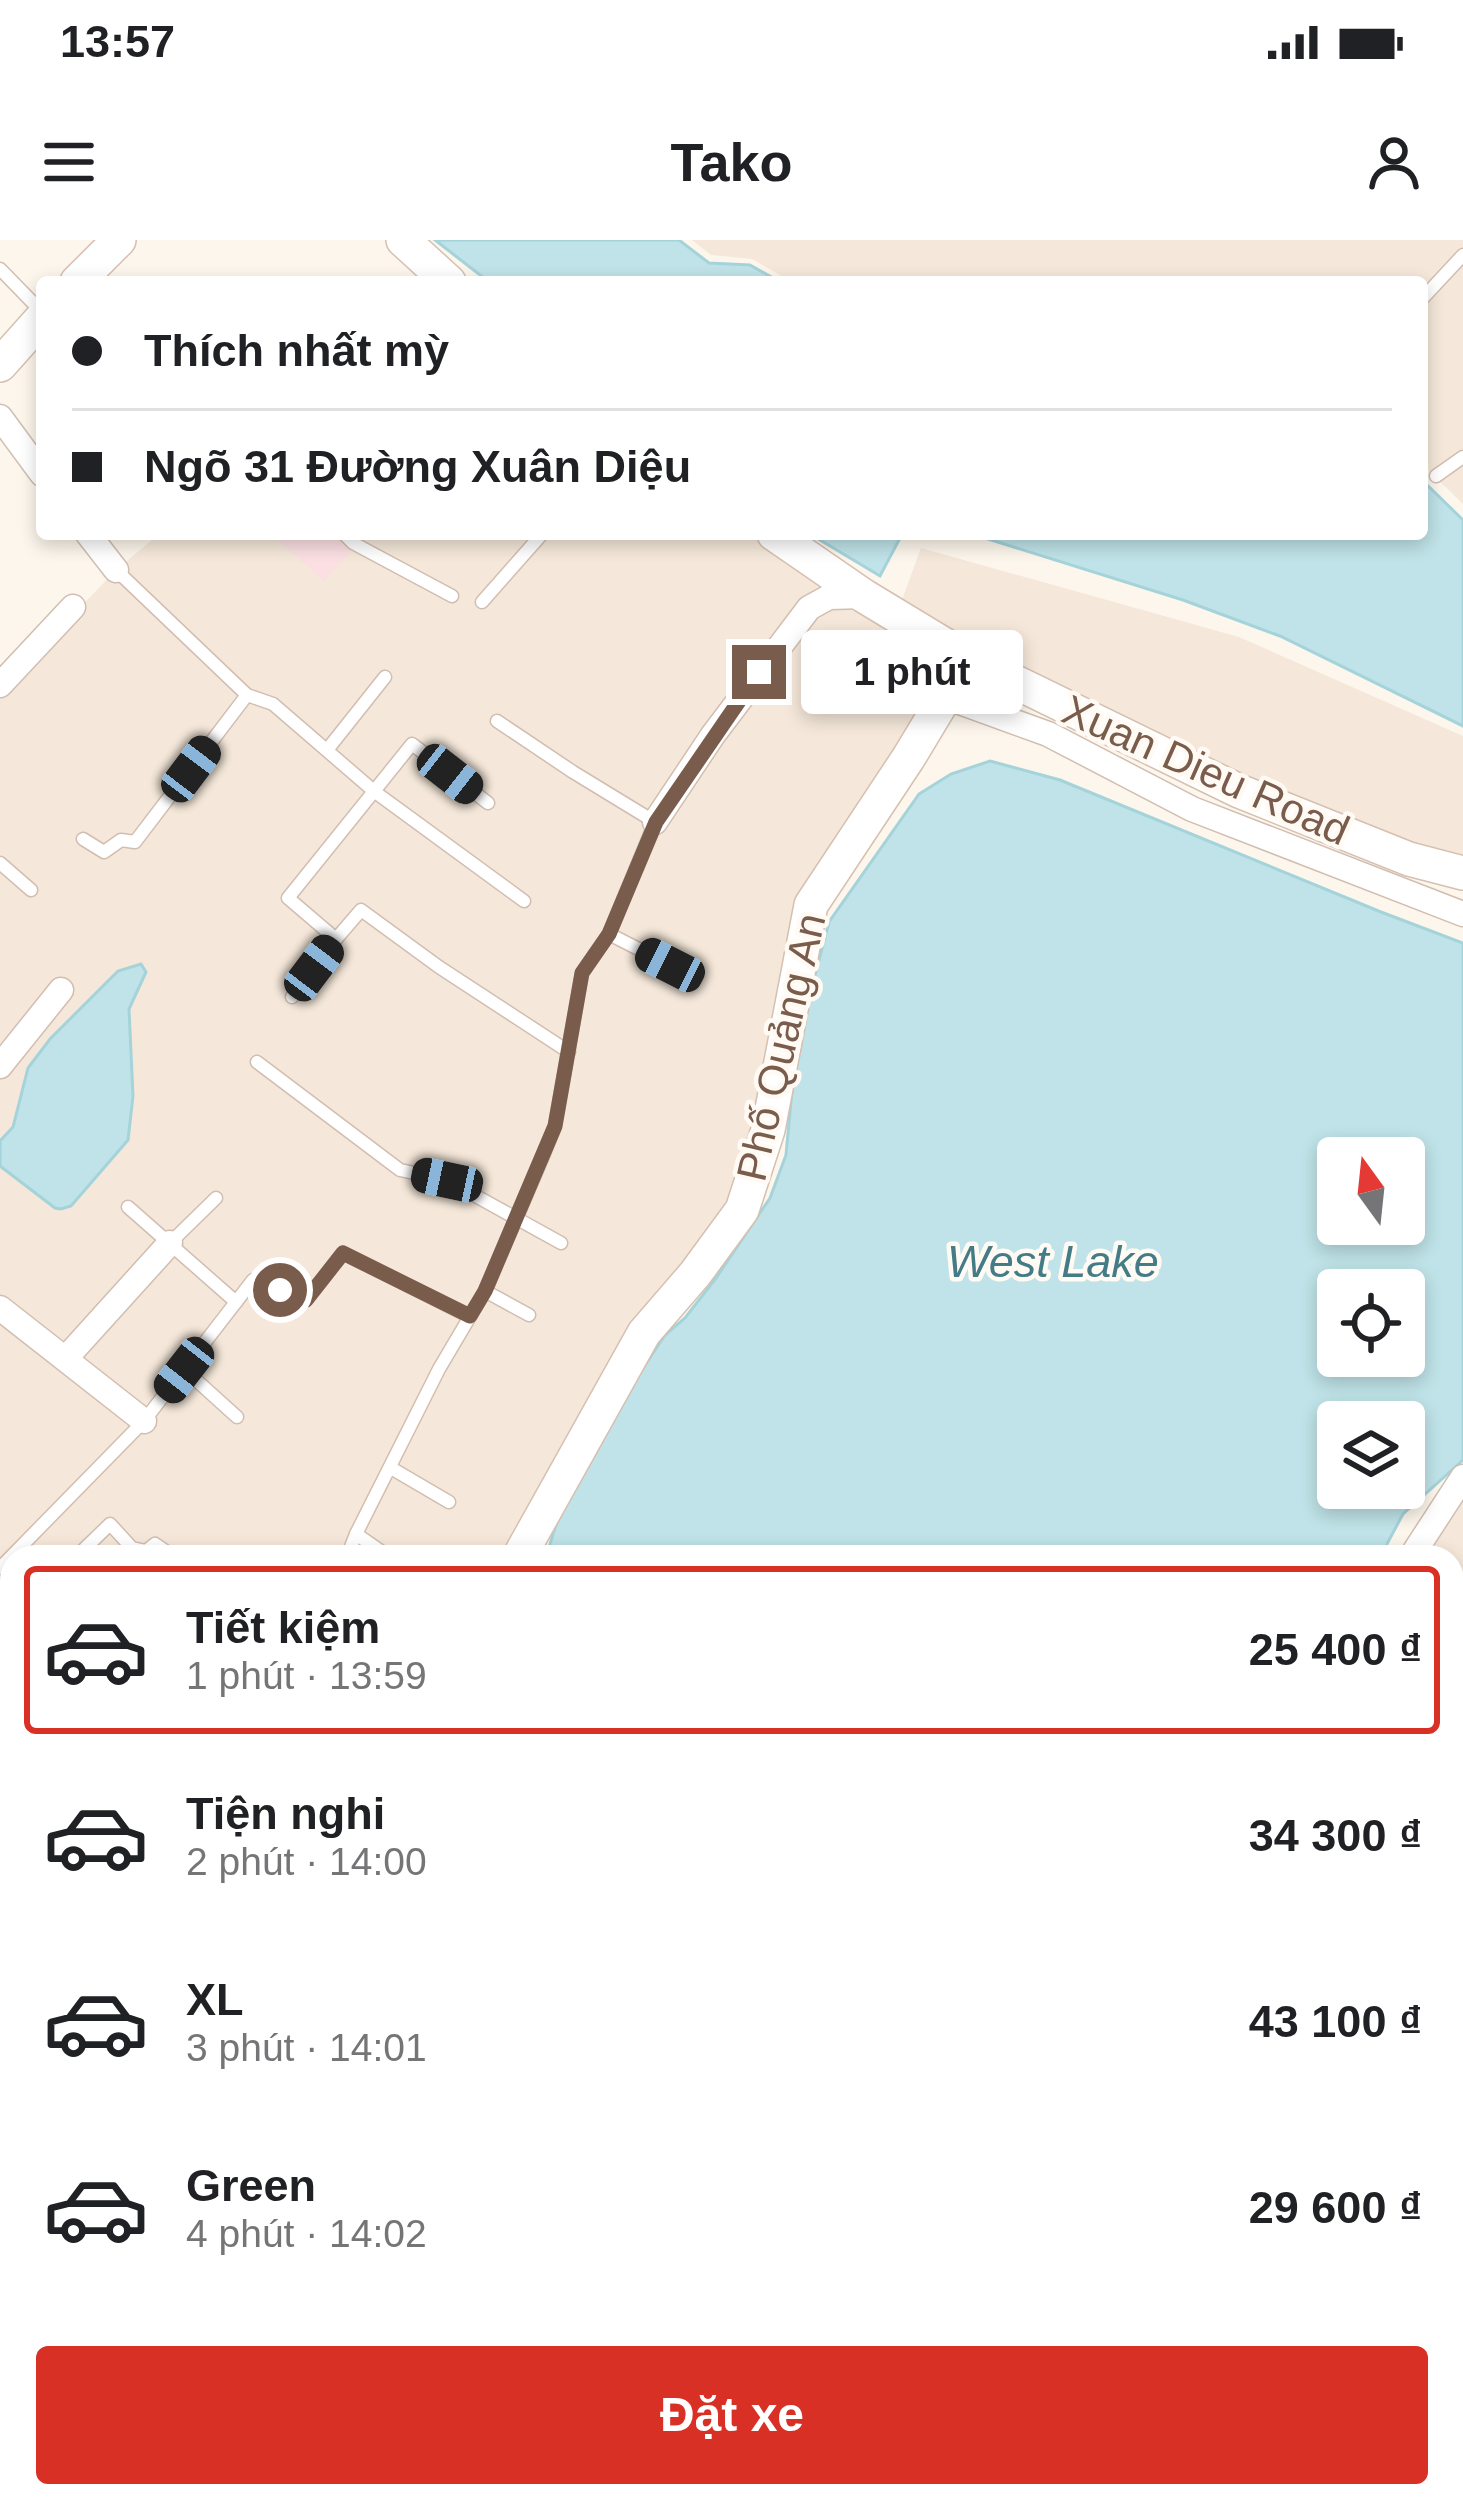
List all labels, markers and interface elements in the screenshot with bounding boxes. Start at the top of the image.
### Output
text: 13:57 [60,16,175,67]
icon: menu [36,129,102,195]
icon: person [1361,129,1427,195]
text: Tako [670,132,793,192]
text: Thích nhất mỳ [144,325,449,376]
text: Ngõ 31 Đường Xuân Diệu [144,441,691,492]
callout: 1 phút [801,630,1023,714]
route end [732,645,786,699]
text: 1 phút [854,650,970,693]
street label: Xuan Dieu Road [1056,686,1356,854]
car [155,729,227,809]
car [411,738,489,810]
street label: Phố Quảng An [727,909,835,1185]
car [278,928,350,1008]
car [630,933,710,997]
north arrow [1317,1137,1425,1245]
map controls [1317,1137,1425,1509]
car [408,1155,486,1205]
water label: West Lake [947,1236,1159,1287]
route start [253,1263,307,1317]
button: locate [1317,1269,1425,1377]
car [148,1331,220,1409]
button: layers [1317,1401,1425,1509]
icon: car [42,1596,150,1704]
text: Tiết kiệm [186,1602,380,1653]
text: 25 400 ₫ [1249,1624,1422,1675]
text: 1 phút · 13:59 [186,1654,427,1697]
icon: car [42,1782,150,1890]
text: Tiện nghi [186,1788,385,1839]
text: 34 300 ₫ [1249,1810,1422,1861]
text: 2 phút · 14:00 [186,1840,427,1883]
icon: car [42,1968,150,2076]
text: XL [186,1974,244,2025]
text: 43 100 ₫ [1249,1996,1422,2047]
text: 3 phút · 14:01 [186,2026,427,2069]
icon: car [42,2154,150,2262]
text: Green [186,2160,316,2211]
text: 29 600 ₫ [1249,2182,1422,2233]
text: 4 phút · 14:02 [186,2212,427,2255]
button: Đặt xe [36,2346,1428,2484]

